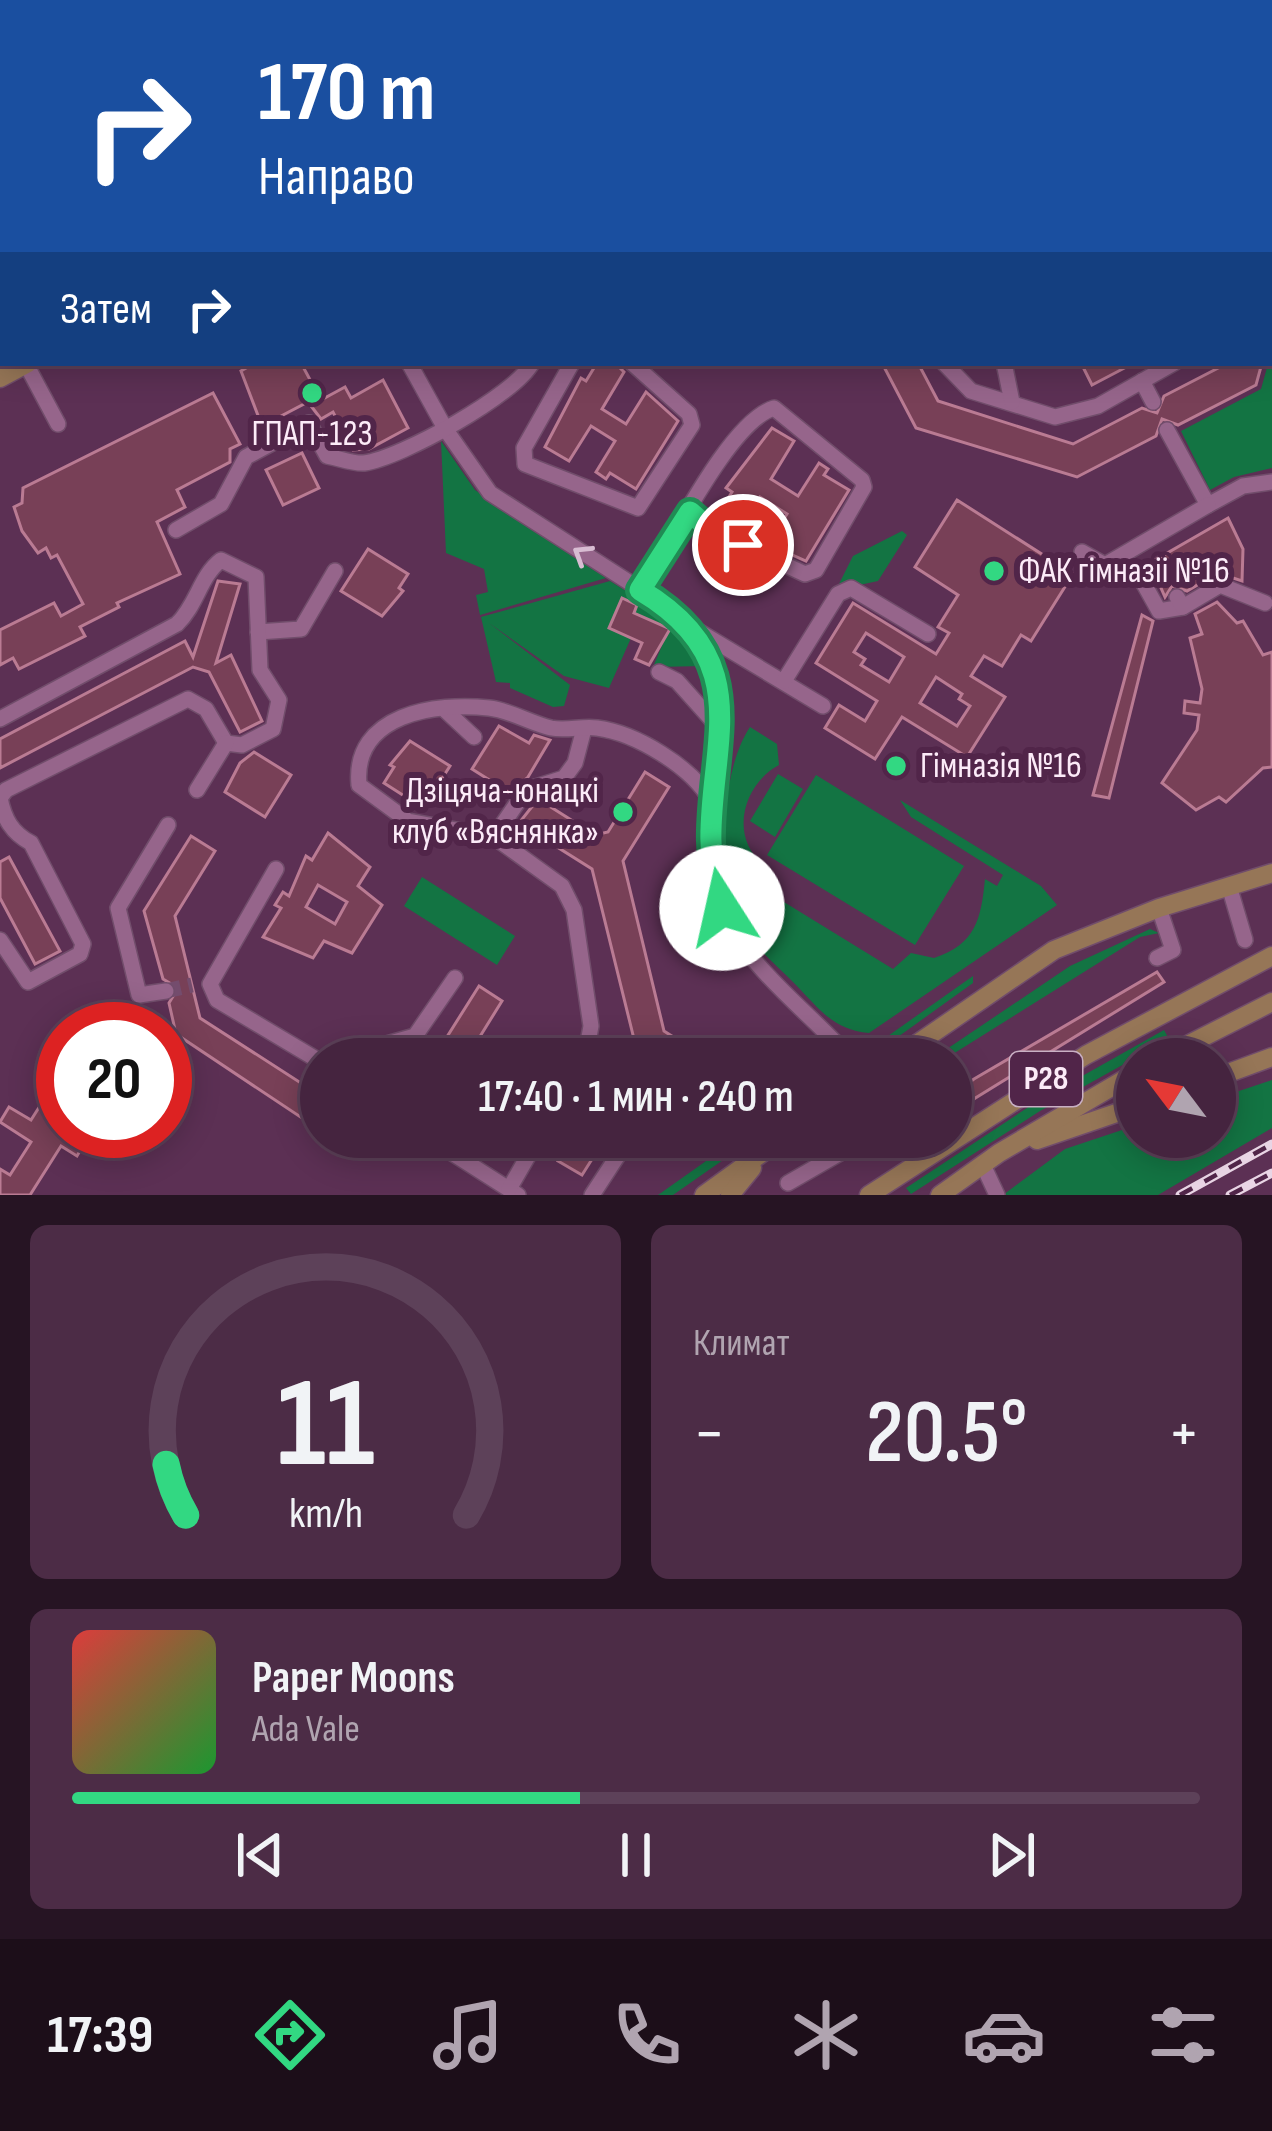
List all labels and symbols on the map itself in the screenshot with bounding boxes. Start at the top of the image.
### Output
marker: ГПАП-123 [299,380,325,406]
place label: ГПАП-123 [251,413,373,456]
pin [692,494,794,596]
one-way arrow [574,546,596,568]
place label: ФАК гімназіі №16 [1018,550,1230,593]
marker: ФАК гімназіі №16 [981,558,1007,584]
place label: Гімназія №16 [920,745,1082,788]
marker: Гімназія №16 [883,753,909,779]
place label: Дзіцяча-юнацкі клуб «Вяснянка» [392,770,599,854]
marker: Дзіцяча-юнацкі клуб «Вяснянка» [610,799,636,825]
position arrow [659,845,785,971]
speed limit sign: 20 [36,1002,192,1158]
north arrow [1116,1038,1236,1158]
road number: Р28 [1010,1052,1082,1106]

